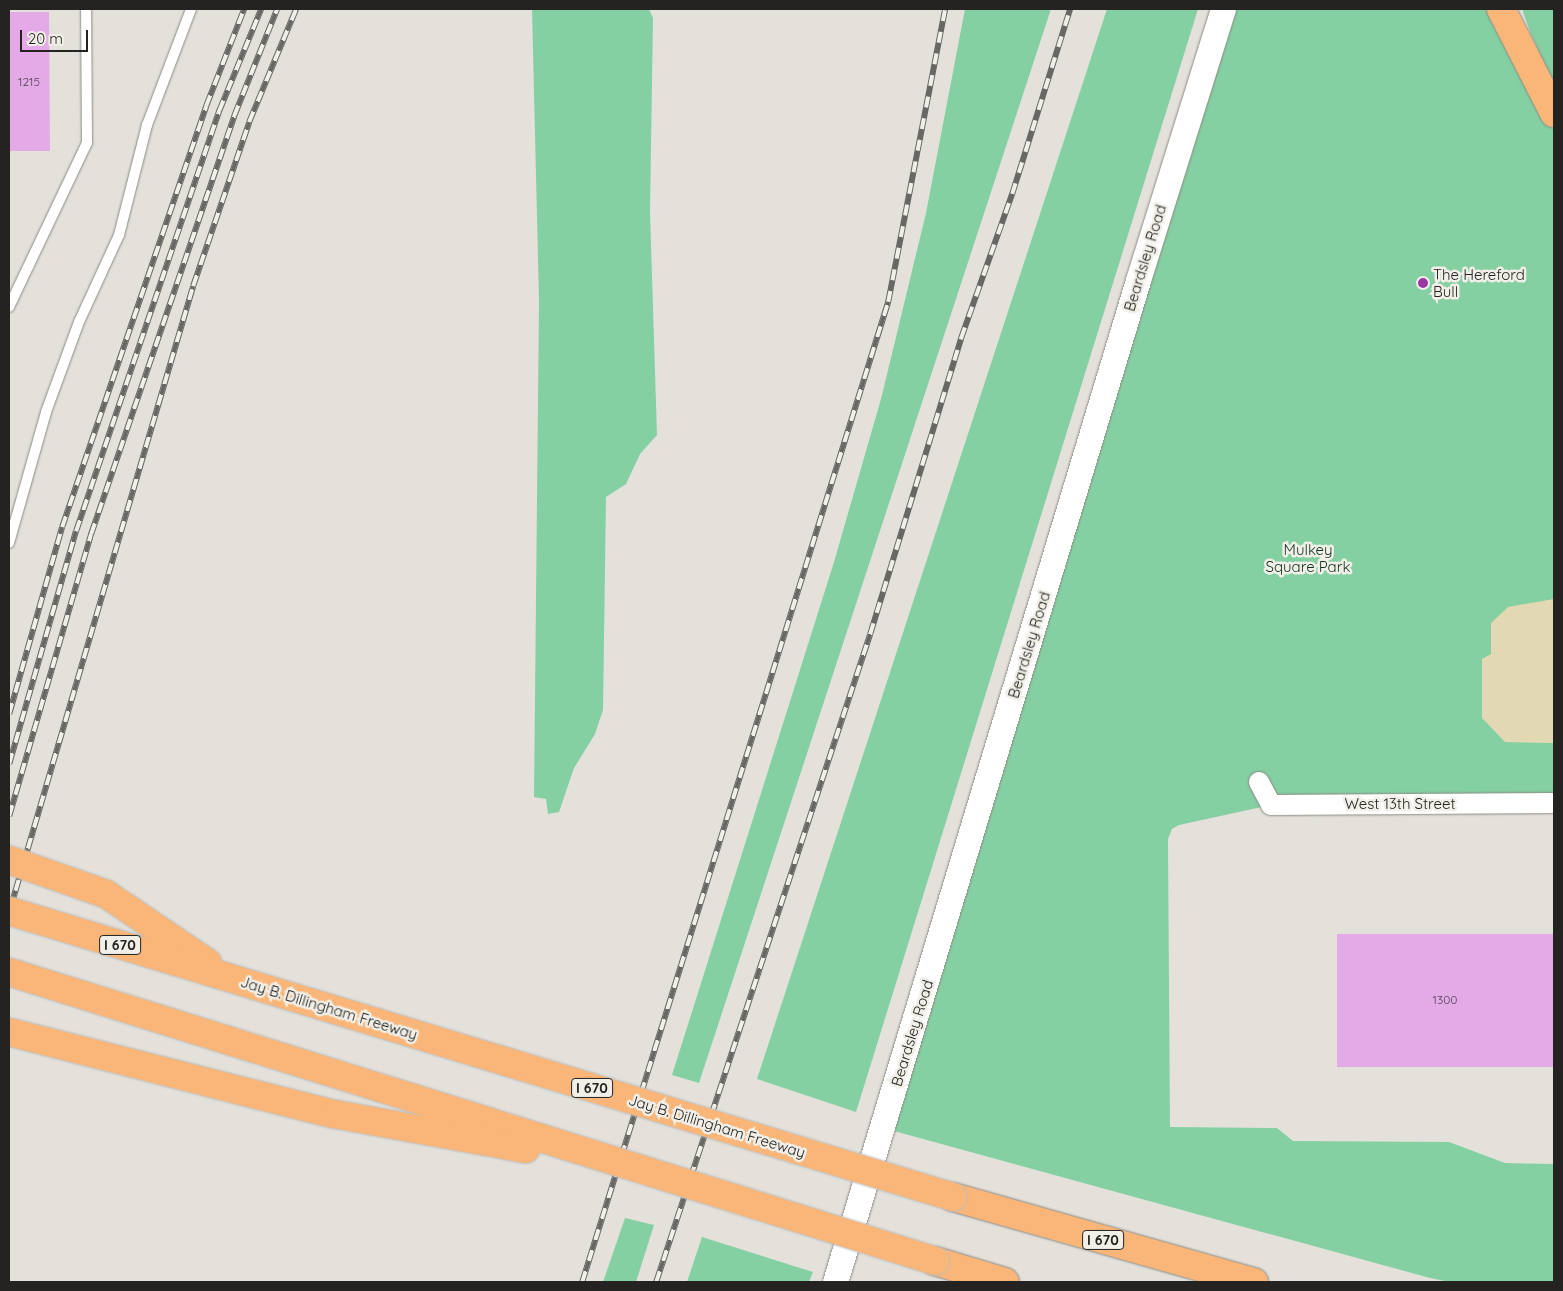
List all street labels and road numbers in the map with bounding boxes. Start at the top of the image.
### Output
street label: Beardsley Road [1120,203,1170,313]
street label: Beardsley Road [1004,590,1054,700]
street label: West 13th Street [1344,795,1456,813]
road number: I 670 [99,934,141,956]
street label: Jay B. Dillingham Freeway [238,972,420,1044]
street label: Beardsley Road [887,978,937,1088]
road number: I 670 [571,1076,613,1100]
street label: Jay B. Dillingham Freeway [626,1090,808,1162]
road number: I 670 [1082,1228,1124,1252]

